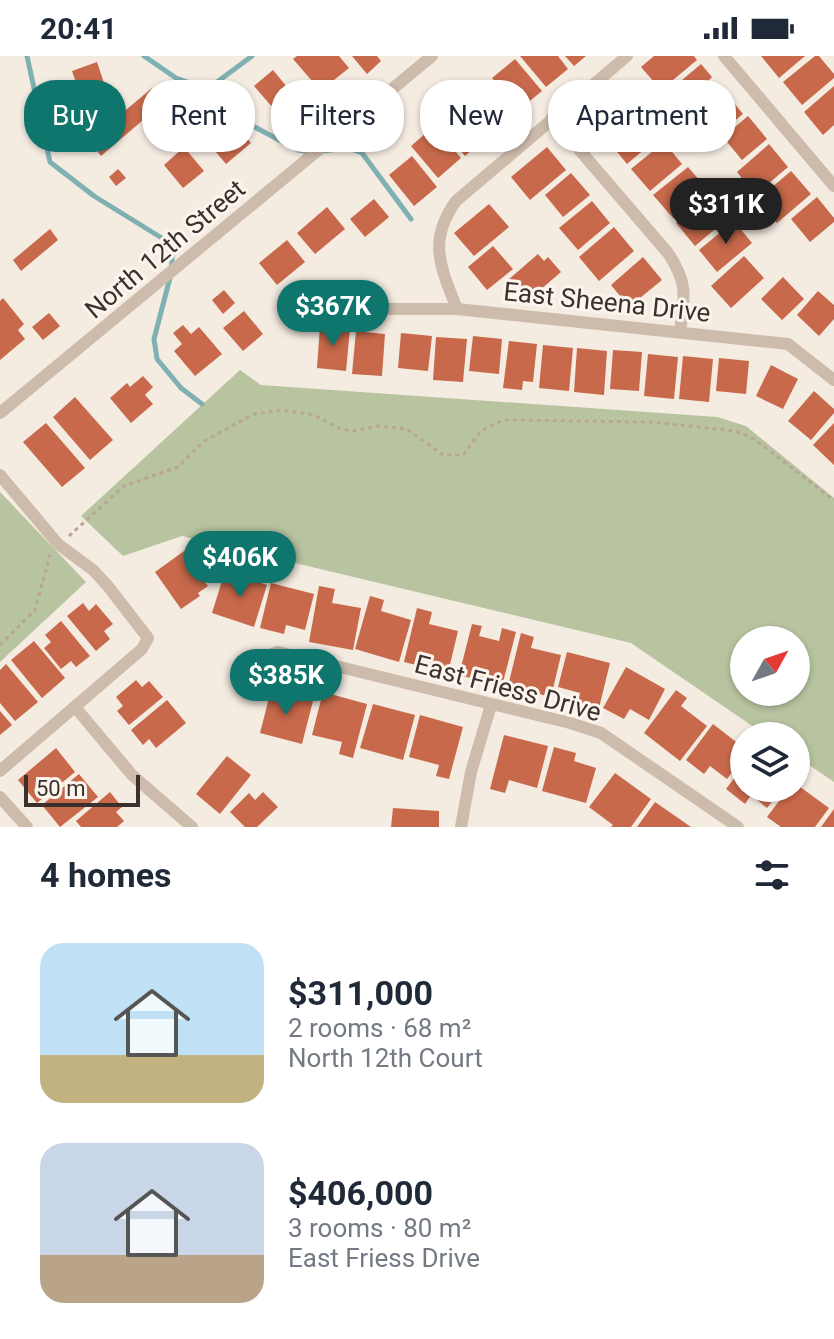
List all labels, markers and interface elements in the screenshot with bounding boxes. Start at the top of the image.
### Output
text: 20:41 [40,11,117,46]
chip: Buy [24,80,126,152]
chip: Rent [142,80,255,152]
chip: Filters [271,80,404,152]
chip: New [420,80,532,152]
chip: Apartment [548,80,736,152]
street label: North 12th Street [79,173,251,325]
pin: $311K [670,178,782,246]
text: $311K [688,189,764,219]
street label: East Sheena Drive [502,276,712,328]
pin: $367K [277,280,389,348]
text: $367K [295,291,371,321]
pin: $406K [184,531,296,599]
text: $406K [202,542,278,572]
north arrow [730,626,810,706]
map controls [730,626,810,802]
pin: $385K [230,649,342,717]
street label: East Friess Drive [411,649,605,727]
text: $385K [248,660,324,690]
button: layers [730,722,810,802]
scale bar [24,771,140,807]
text: 50 m [36,776,85,801]
icon: filters [750,853,794,897]
text: 4 homes [40,855,171,895]
text: $311,000 [288,973,433,1013]
icon: home [104,975,200,1071]
text: 2 rooms · 68 m² [288,1013,471,1043]
text: North 12th Court [288,1043,483,1073]
text: $406,000 [288,1173,433,1213]
icon: home [104,1175,200,1271]
text: 3 rooms · 80 m² [288,1213,471,1243]
text: East Friess Drive [288,1243,480,1273]

